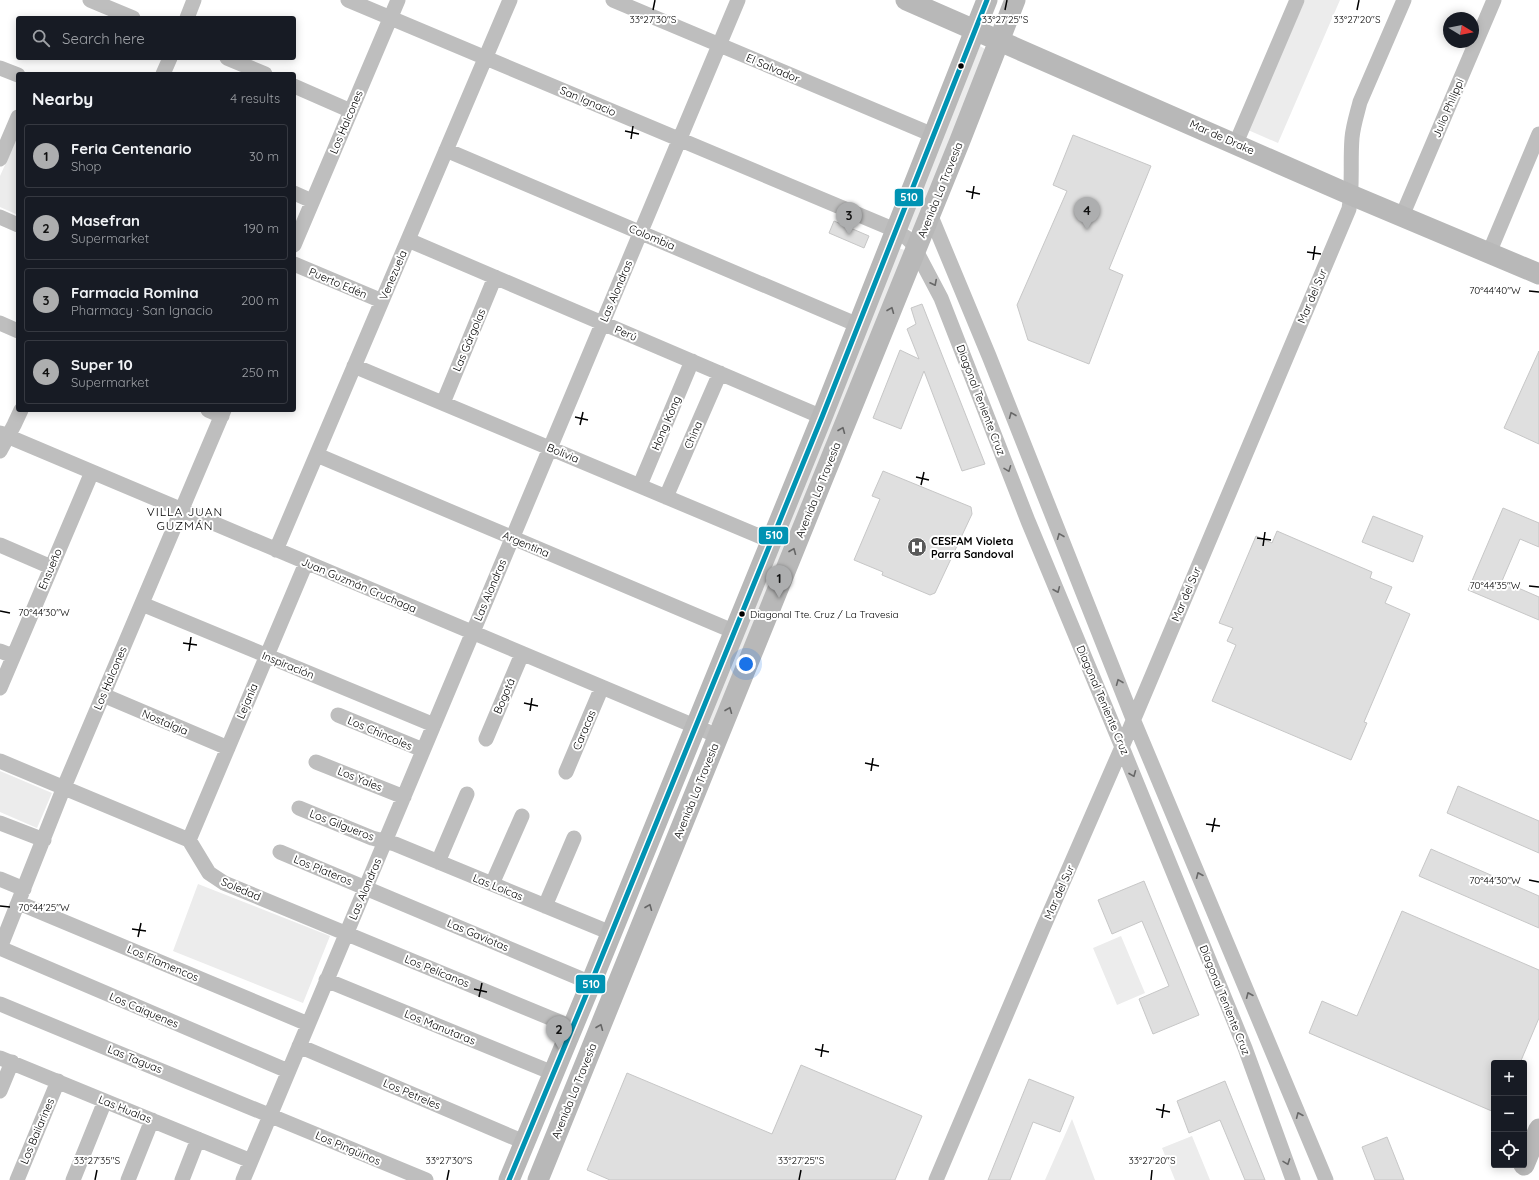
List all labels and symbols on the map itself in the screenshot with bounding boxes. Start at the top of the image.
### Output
north arrow [1443,12,1479,48]
text: 33°27'30"S [630,13,677,26]
text: 33°27'25"S [982,13,1029,26]
text: 33°27'20"S [1333,13,1381,26]
street label: El Salvador [744,50,803,86]
unlabelled marker [956,61,966,71]
street label: Julio Philippi [1429,76,1467,140]
street label: San Ignacio [558,83,618,119]
street label: Los Halcones [326,88,366,156]
street label: Mar de Drake [1187,116,1257,158]
street label: Avenida La Travesía [914,140,966,240]
line badge: 510 [894,188,924,207]
text: 510 [900,190,918,204]
pin: 4 [1074,197,1100,230]
pin: 3 [836,202,862,235]
street label: Colombia [627,221,677,253]
street label: Venezuela [376,248,410,302]
street label: Las Alondras [597,258,635,324]
street label: Puerto Edén [307,264,369,302]
street label: Mar del Sur [1294,266,1330,325]
one-way arrow [929,279,937,287]
text: 70°44'40"W [1469,284,1521,297]
street label: Las Gárgolas [449,306,489,374]
one-way arrow [886,307,894,314]
street label: Perú [613,322,639,344]
street label: Diagonal Teniente Cruz [953,343,1009,457]
street label: Hong Kong [648,394,684,452]
one-way arrow [1009,411,1017,418]
street label: China [681,419,705,451]
one-way arrow [837,427,845,435]
street label: Bolivia [545,440,581,466]
street label: Avenida La Travesía [792,440,844,540]
one-way arrow [1003,466,1011,473]
district label: VILLA JUAN GUZMÁN [147,504,223,533]
line badge: 510 [758,526,789,545]
street label: Argentina [500,528,552,560]
text: 510 [765,528,783,542]
one-way arrow [1057,532,1065,539]
place label: CESFAM Violeta Parra Sandoval [931,534,1014,561]
hospital icon: CESFAM Violeta Parra Sandoval [906,536,928,558]
street label: Ensueño [35,546,65,592]
one-way arrow [789,547,797,554]
street label: Juan Guzmán Cruchaga [299,554,419,616]
street label: Las Alondras [471,557,509,623]
street label: Mar del Sur [1168,564,1204,623]
pin: 1 [766,565,792,598]
text: 70°44'35"W [1469,579,1521,592]
one-way arrow [1052,586,1060,593]
text: 70°44'30"W [18,606,70,619]
place label: Diagonal Tte. Cruz / La Travesia [750,608,898,621]
marker: Diagonal Tte. Cruz / La Travesia [737,609,747,619]
street label: Diagonal Teniente Cruz [1074,643,1132,757]
street label: Los Halcones [90,644,130,712]
street label: Inspiración [260,648,316,682]
your location [736,654,756,674]
street label: Bogotá [490,676,518,716]
one-way arrow [1115,679,1123,686]
street label: Lejanía [233,681,261,721]
street label: Nostalgia [140,706,190,738]
one-way arrow [724,707,732,714]
street label: Caracas [569,708,599,752]
street label: Los Chincoles [346,713,414,753]
street label: Avenida La Travesía [670,741,722,841]
street label: Los Yales [336,764,384,794]
one-way arrow [1129,771,1137,778]
street label: Los Gilgueros [308,806,376,844]
street label: Los Plateros [292,852,354,888]
street label: Las Alondras [346,856,384,922]
street label: Mar del Sur [1041,862,1078,921]
street label: Las Loicas [471,871,525,903]
one-way arrow [1195,872,1203,879]
street label: Soledad [219,874,263,904]
text: 70°44'30"W [1469,874,1521,887]
text: 70°44'25"W [18,901,70,914]
one-way arrow [645,903,653,910]
street label: Las Gaviotas [445,916,511,954]
street label: Los Flamencos [125,942,201,984]
street label: Diagonal Teniente Cruz [1197,943,1253,1057]
street label: Los Pelícanos [403,952,471,990]
line badge: 510 [575,974,606,994]
text: 510 [582,977,600,991]
street label: Los Caiquenes [107,989,181,1031]
one-way arrow [1246,992,1254,1000]
street label: Los Manutaras [402,1006,478,1048]
pin: 2 [546,1016,572,1049]
one-way arrow [595,1024,603,1032]
street label: Avenida La Travesía [548,1041,600,1141]
street label: Las Taguas [106,1042,164,1076]
street label: Los Petreles [381,1076,443,1112]
street label: Las Hualas [96,1092,154,1126]
street label: Los Bailarines [17,1096,57,1166]
one-way arrow [1296,1112,1304,1120]
street label: Los Pingüinos [313,1128,383,1168]
text: 33°27'35"S [74,1154,121,1167]
text: 33°27'30"S [426,1154,473,1167]
text: 33°27'25"S [778,1154,825,1167]
text: 33°27'20"S [1128,1154,1176,1167]
one-way arrow [1282,1159,1290,1166]

